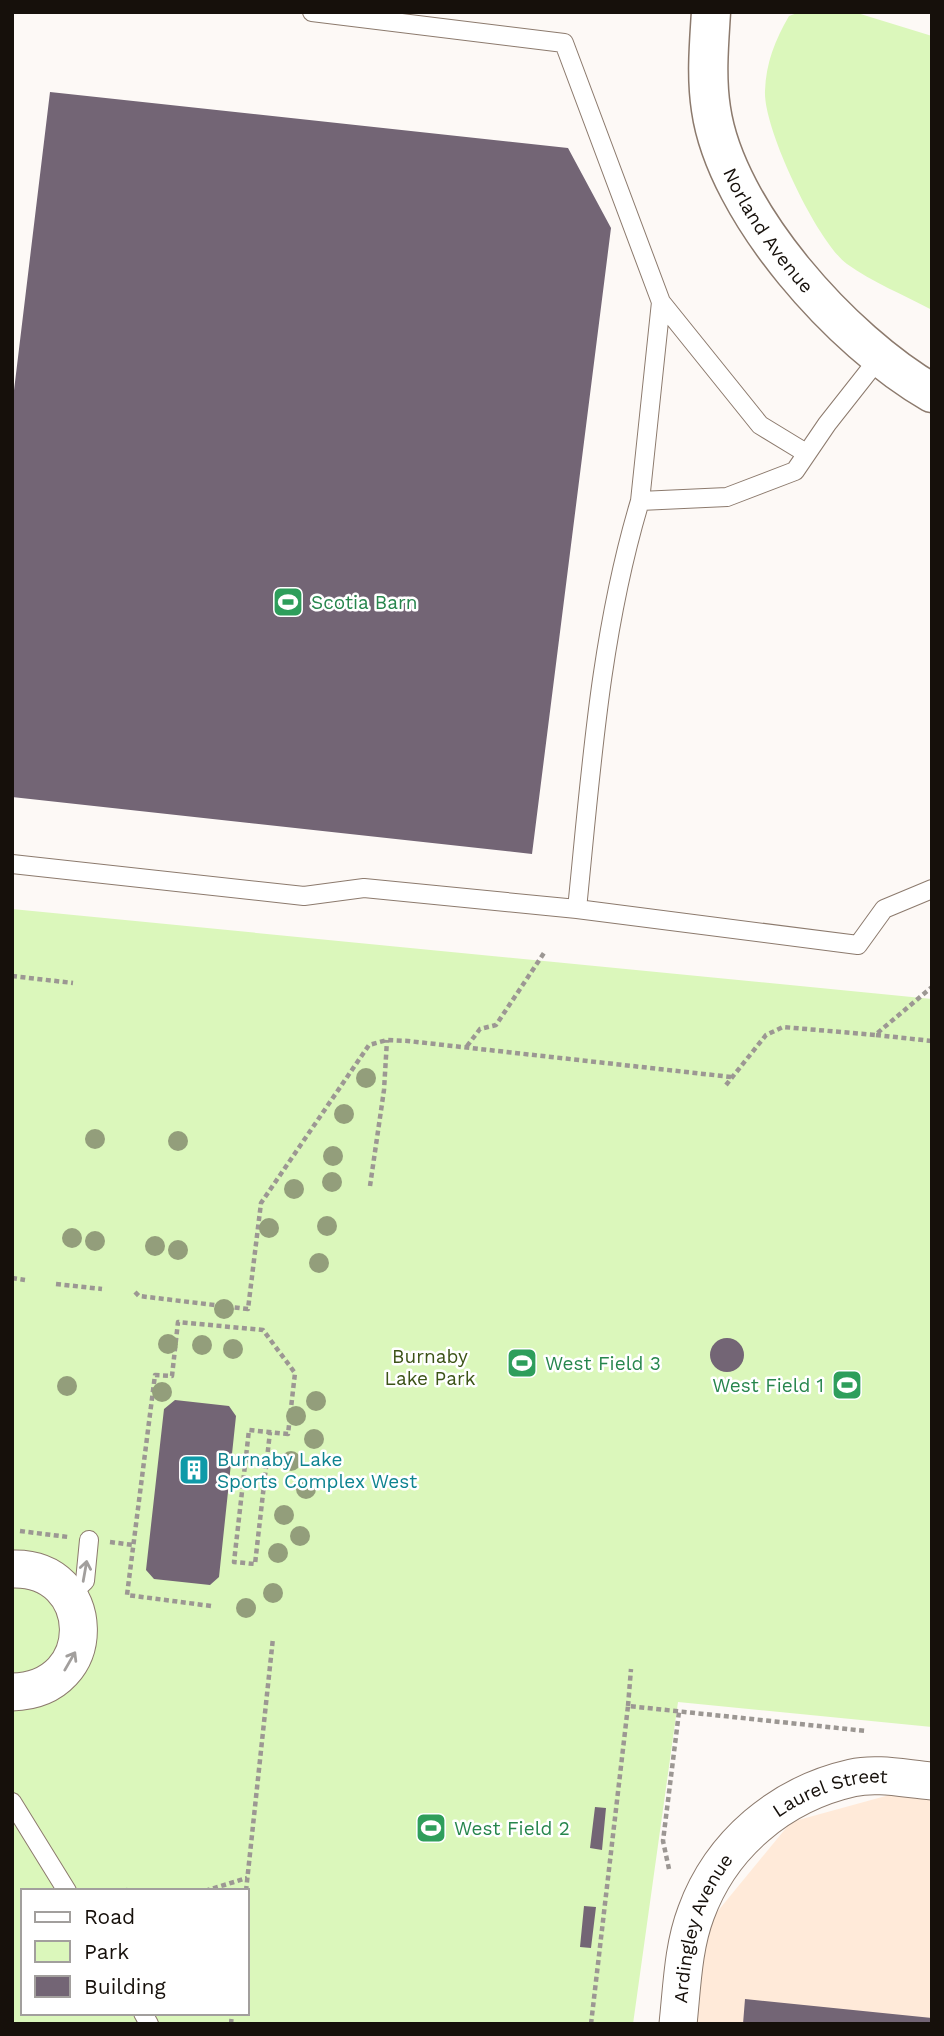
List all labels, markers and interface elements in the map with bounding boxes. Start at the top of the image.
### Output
street label: Norland Avenue [719,164,819,298]
sports icon: Scotia Barn [271,585,305,619]
place label: Scotia Barn [311,591,418,614]
park label: Burnaby Lake Park [385,1345,476,1390]
sports icon: West Field 3 [505,1346,539,1380]
place label: West Field 3 [545,1352,661,1375]
sports icon: West Field 1 [830,1368,864,1402]
place label: West Field 1 [712,1374,824,1397]
place label: Burnaby Lake Sports Complex West [217,1448,417,1493]
building icon: Burnaby Lake Sports Complex West [177,1453,211,1487]
one-way arrow [79,1560,92,1583]
one-way arrow [63,1652,77,1672]
street label: Laurel Street [768,1764,888,1822]
sports icon: West Field 2 [414,1811,448,1845]
place label: West Field 2 [454,1817,570,1840]
street label: Ardingley Avenue [669,1849,737,2004]
legend [21,1889,248,2015]
text: Road [84,1904,135,1929]
text: Park [84,1939,129,1964]
text: Building [84,1974,166,1999]

